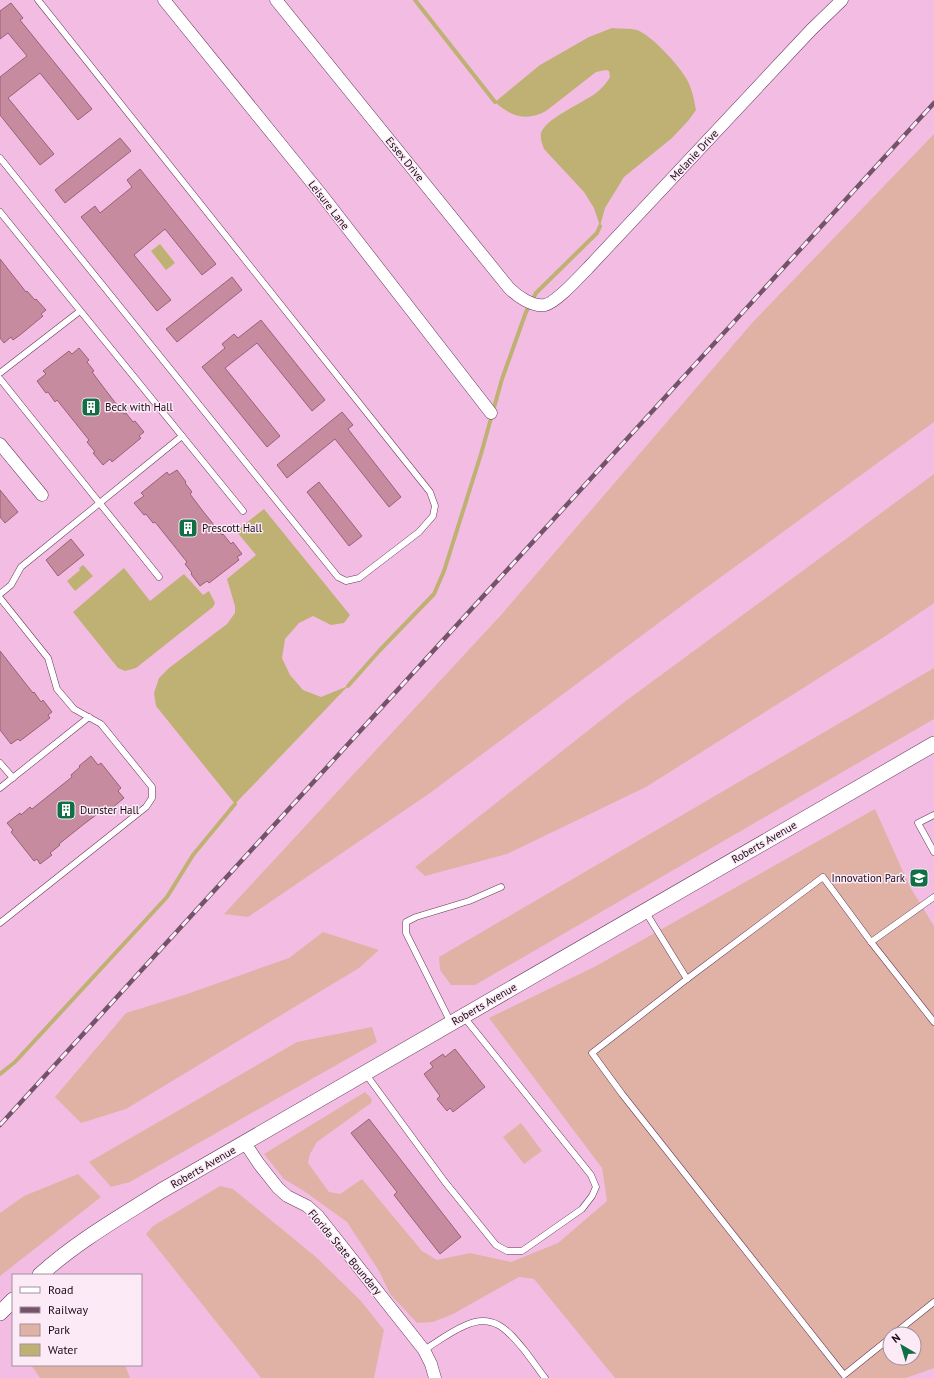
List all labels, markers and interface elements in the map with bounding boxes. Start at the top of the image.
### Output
street label: Melanie Drive [667,126,722,184]
street label: Essex Drive [383,134,428,184]
street label: Leisure Lane [305,177,353,233]
building icon: Beck with Hall [80,396,102,418]
place label: Beck with Hall [105,400,174,414]
building icon: Prescott Hall [177,517,199,539]
place label: Prescott Hall [202,521,263,535]
building icon: Dunster Hall [55,799,77,821]
place label: Dunster Hall [80,803,140,817]
street label: Roberts Avenue [729,818,799,866]
school or university icon: Innovation Park [908,867,930,889]
place label: Innovation Park [831,871,906,885]
street label: Roberts Avenue [449,980,519,1028]
street label: Roberts Avenue [168,1143,238,1191]
street label: Florida State Boundary [305,1206,385,1298]
legend [12,1274,142,1366]
text: Road [48,1282,73,1297]
text: Railway [48,1302,88,1317]
text: Park [48,1322,70,1337]
north arrow [882,1326,922,1366]
text: N [889,1330,903,1346]
text: Water [48,1342,78,1357]

